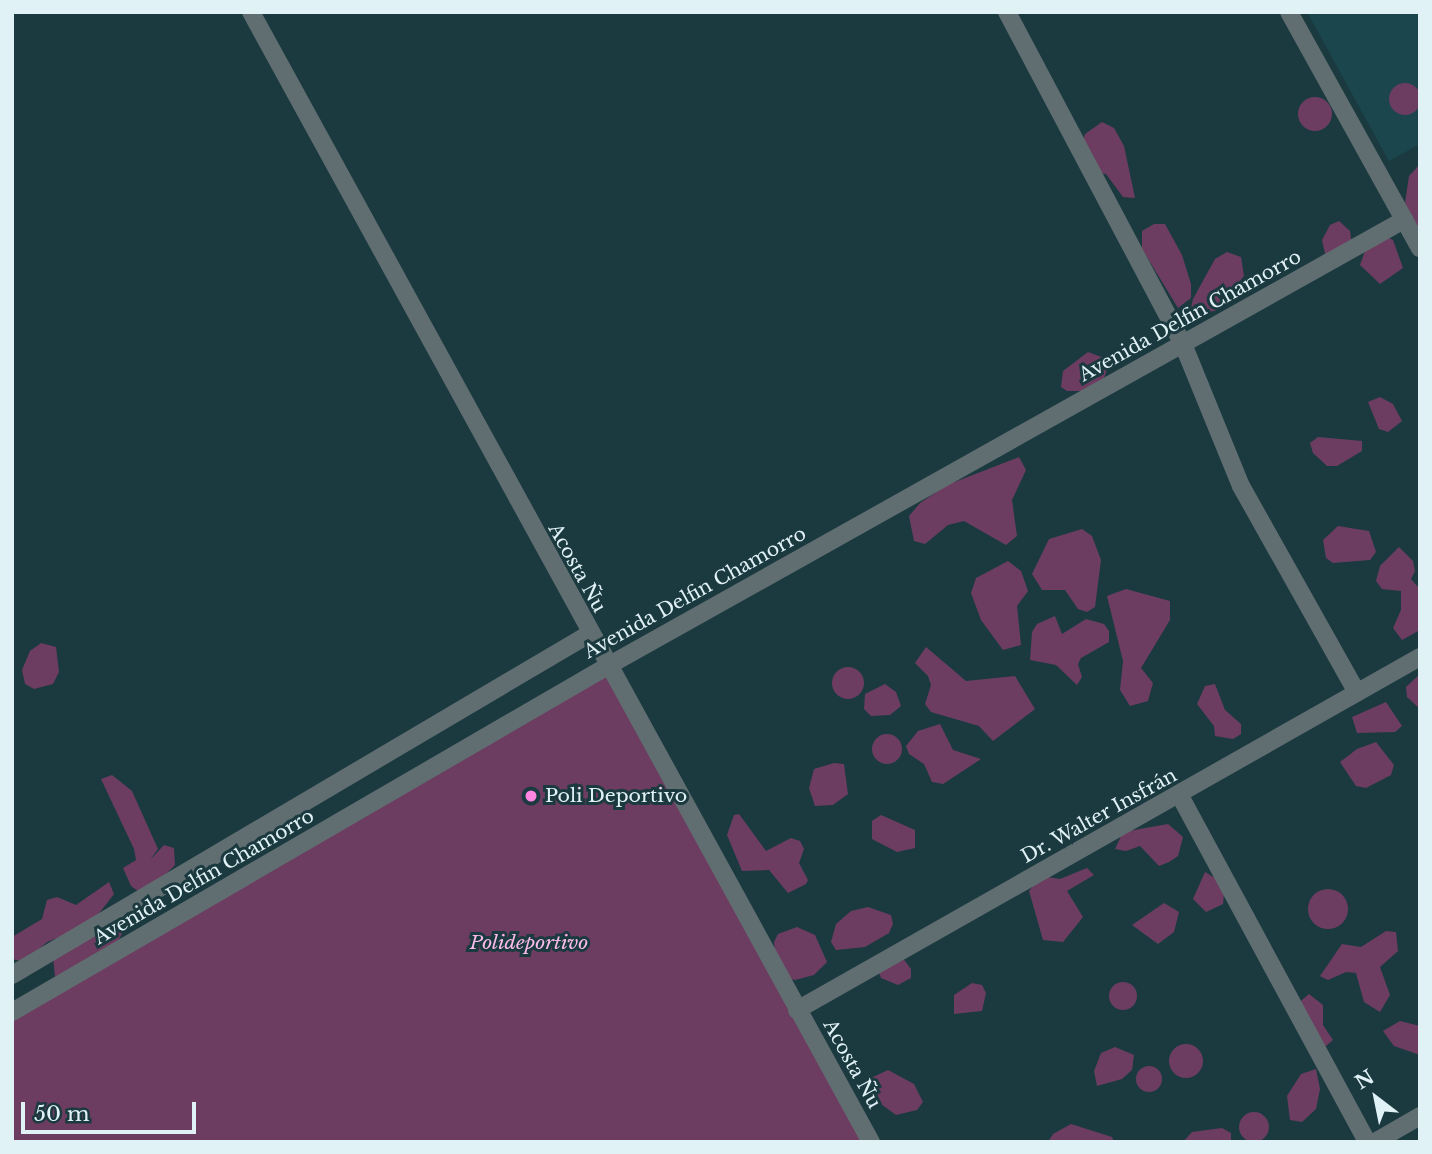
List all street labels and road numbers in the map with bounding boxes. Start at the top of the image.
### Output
street label: Avenida Delfin Chamorro [1075,245,1305,387]
street label: Acosta Ñu [543,520,611,616]
street label: Avenida Delfin Chamorro [580,522,810,664]
street label: Dr. Walter Insfrán [1017,763,1181,869]
street label: Avenida Delfin Chamorro [90,804,318,950]
street label: Acosta Ñu [818,1016,886,1112]

